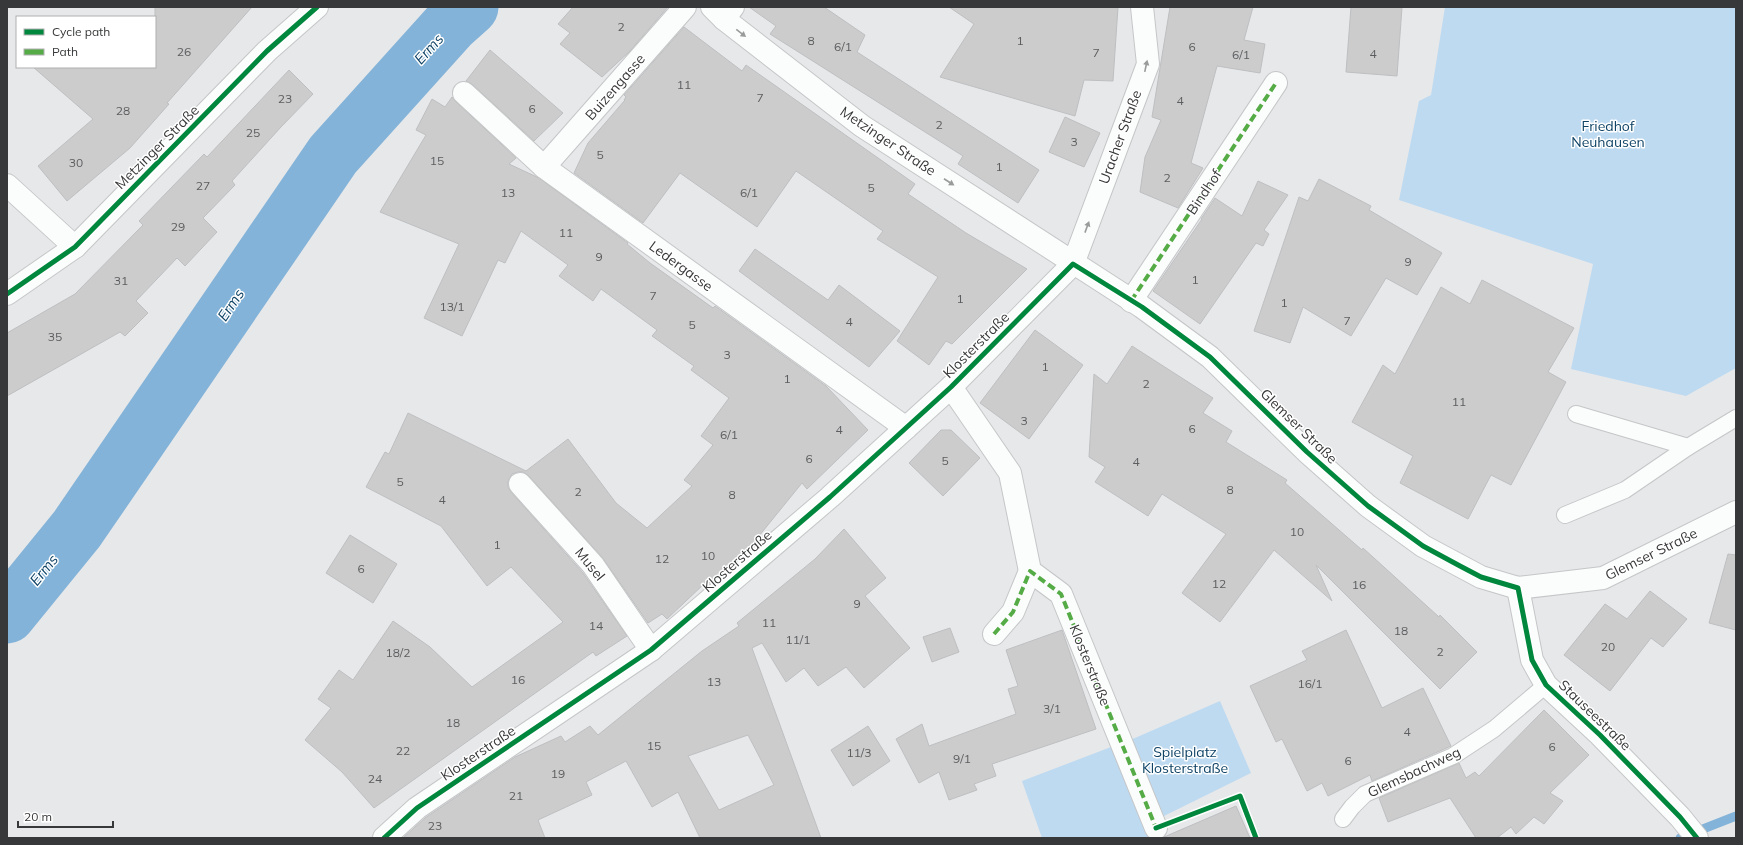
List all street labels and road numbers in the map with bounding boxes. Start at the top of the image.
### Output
street label: Buizengasse [581,50,649,124]
street label: Uracher Straße [1095,88,1145,186]
street label: Metzinger Straße [111,101,203,193]
street label: Metzinger Straße [837,102,939,180]
street label: Bindhof [1182,166,1226,218]
street label: Ledergasse [646,237,716,295]
street label: Klosterstraße [939,308,1013,382]
street label: Glemser Straße [1257,385,1341,467]
street label: Glemser Straße [1602,524,1700,584]
street label: Klosterstraße [699,526,775,596]
street label: Musel [571,544,609,584]
street label: Klosterstraße [1066,622,1114,708]
street label: Stauseestraße [1555,676,1635,754]
street label: Klosterstraße [437,721,519,785]
street label: Glemsbachweg [1365,743,1463,801]

